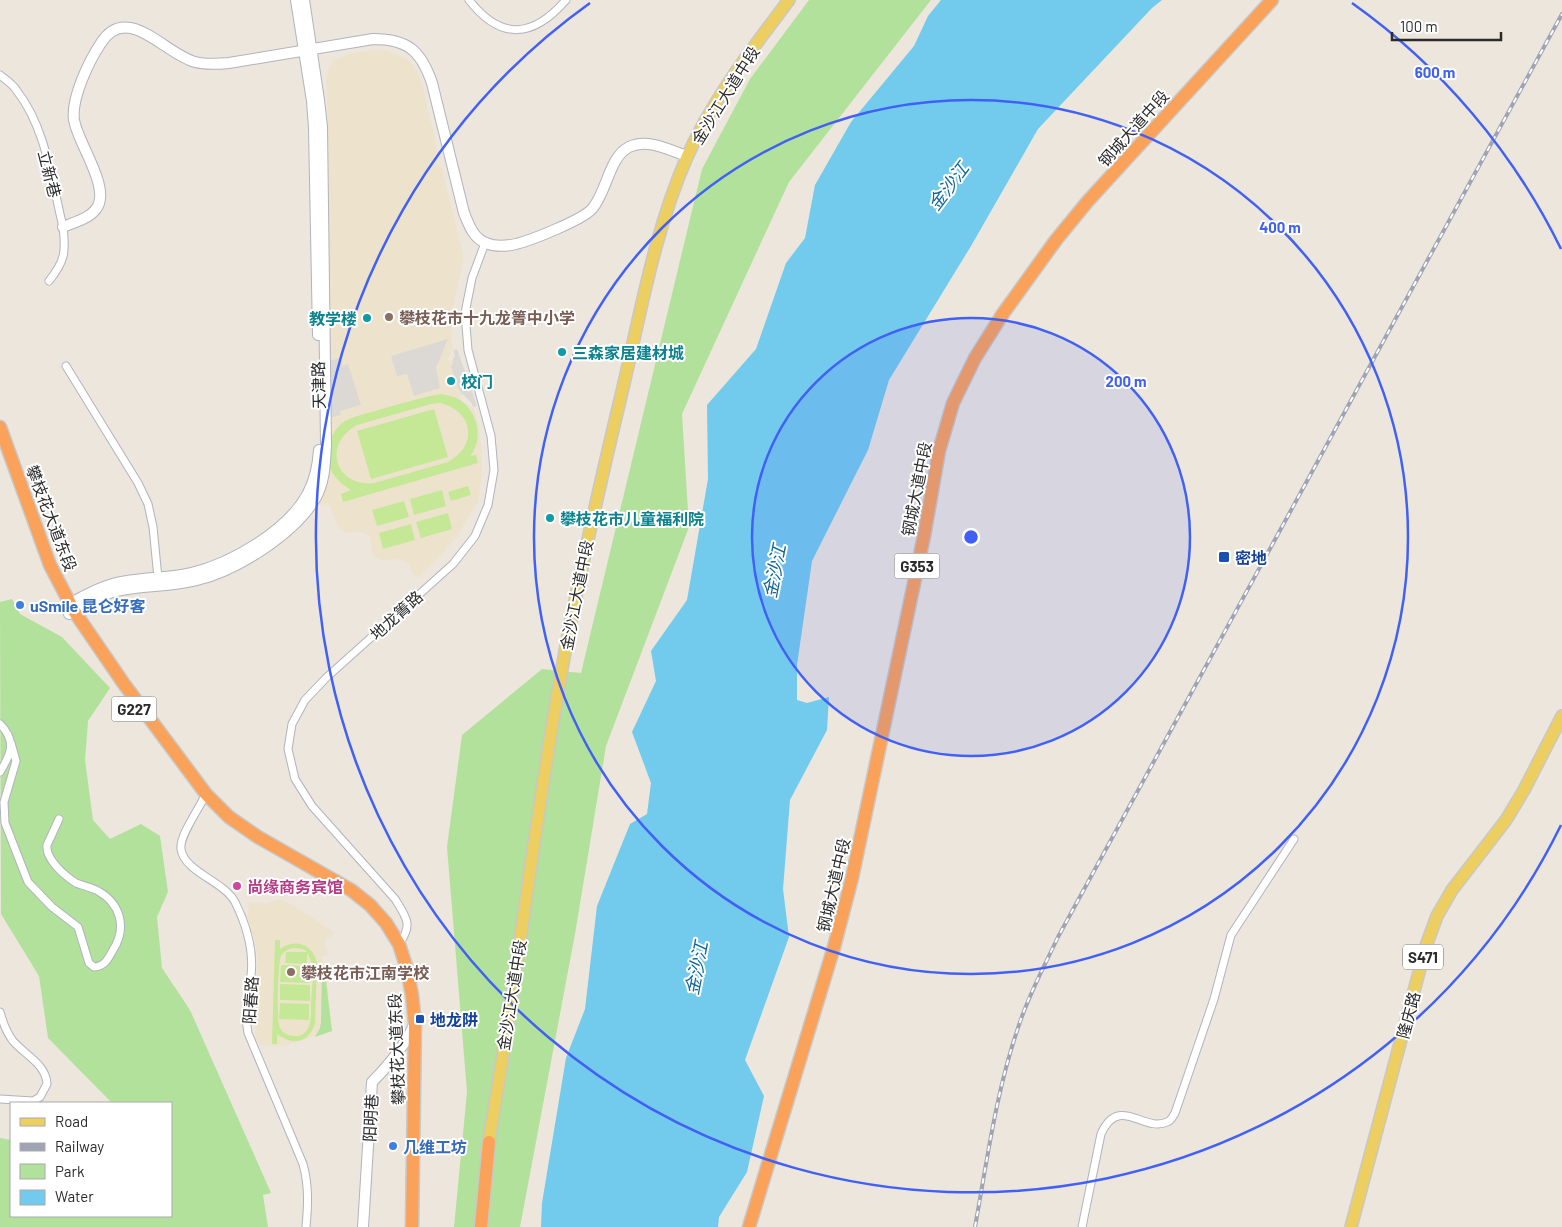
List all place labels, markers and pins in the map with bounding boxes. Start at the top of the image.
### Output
place label: 攀枝花市十九龙箐中小学 [399,308,575,327]
place label: 教学楼 [309,309,357,328]
marker: 攀枝花市十九龙箐中小学 [383,311,395,323]
marker: 教学楼 [361,312,373,324]
place label: 三森家居建材城 [572,343,684,362]
marker: 三森家居建材城 [556,346,568,358]
place label: 校门 [461,372,493,391]
marker: 校门 [445,375,457,387]
place label: 攀枝花市儿童福利院 [560,509,704,528]
marker: 攀枝花市儿童福利院 [544,512,556,524]
centre of rings [962,528,980,546]
place label: 密地 [1235,548,1267,567]
marker: 密地 [1217,550,1231,564]
place label: uSmile 昆仑好客 [30,596,146,615]
marker: uSmile 昆仑好客 [14,599,26,611]
place label: 尚缘商务宾馆 [247,877,343,896]
marker: 尚缘商务宾馆 [231,880,243,892]
place label: 攀枝花市江南学校 [301,963,430,982]
marker: 攀枝花市江南学校 [285,966,297,978]
place label: 地龙阱 [430,1010,478,1029]
marker: 地龙阱 [414,1013,426,1025]
place label: 几维工坊 [403,1137,467,1156]
marker: 几维工坊 [387,1140,399,1152]

